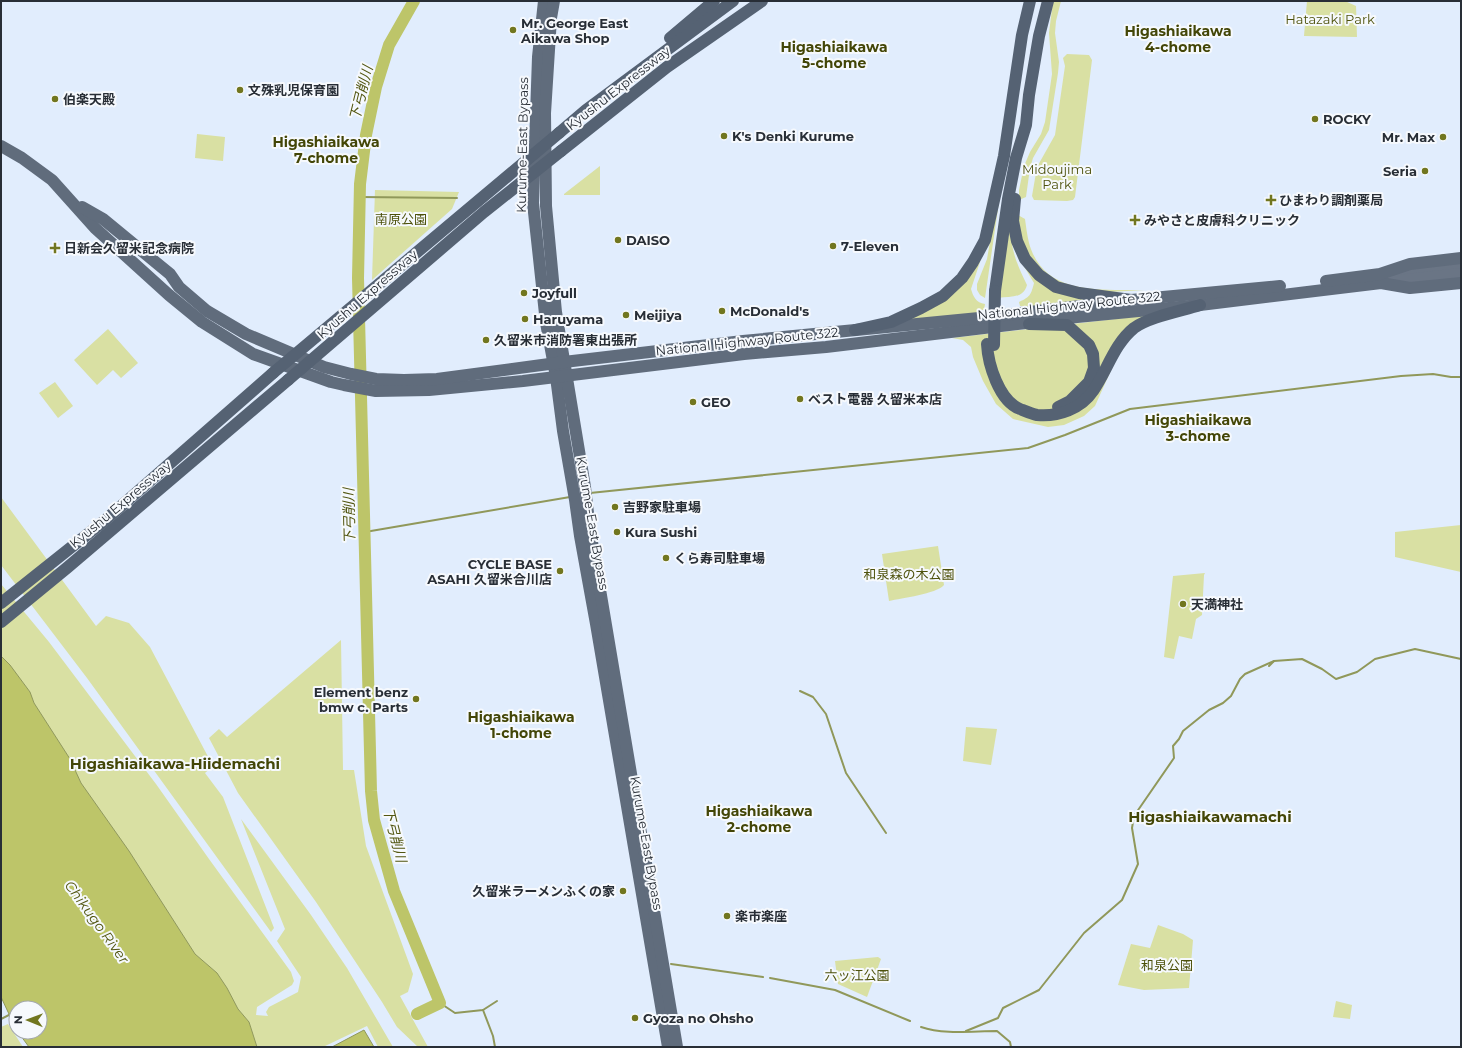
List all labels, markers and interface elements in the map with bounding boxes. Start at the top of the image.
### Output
park label: Hatazaki Park [1285,11,1375,27]
place label: Mr. George East Aikawa Shop [520,15,629,46]
district label: Higashiaikawa 4-chome [1124,22,1232,56]
marker: Mr. George East Aikawa Shop [508,25,518,35]
district label: Higashiaikawa 5-chome [780,38,888,72]
street label: Kyushu Expressway [563,42,674,134]
water label: 下弓削川 [345,62,377,122]
street label: Kurume-East Bypass [513,77,531,213]
place label: 文殊乳児保育園 [248,82,339,98]
marker: 文殊乳児保育園 [235,85,245,95]
place label: 伯楽天殿 [63,91,115,107]
marker: 伯楽天殿 [50,94,60,104]
place label: ROCKY [1323,111,1371,127]
marker: ROCKY [1310,114,1320,124]
place label: K's Denki Kurume [732,128,854,144]
place label: Mr. Max [1382,129,1435,145]
marker: K's Denki Kurume [719,131,729,141]
marker: Mr. Max [1438,132,1448,142]
district label: Higashiaikawa 7-chome [272,133,380,167]
park label: Midoujima Park [1022,161,1092,192]
place label: Seria [1383,163,1417,179]
marker: Seria [1420,166,1430,176]
place label: ひまわり調剤薬局 [1279,192,1383,208]
marker: ひまわり調剤薬局 [1266,195,1276,205]
park label: 南原公園 [375,211,427,227]
place label: みやさと皮膚科クリニック [1144,212,1300,228]
marker: みやさと皮膚科クリニック [1129,214,1141,226]
place label: DAISO [626,232,670,248]
marker: DAISO [613,235,623,245]
place label: 7-Eleven [841,238,899,254]
place label: 日新会久留米記念病院 [64,240,194,256]
marker: 7-Eleven [828,241,838,251]
marker: 日新会久留米記念病院 [49,242,61,254]
street label: Kyushu Expressway [314,245,421,342]
place label: Joyfull [531,285,577,301]
street label: National Highway Route 322 [977,287,1161,323]
marker: Joyfull [519,288,529,298]
place label: McDonald's [730,303,809,319]
marker: McDonald's [717,306,727,316]
place label: Meijiya [634,307,682,323]
marker: Meijiya [621,310,631,320]
place label: Haruyama [533,311,603,327]
marker: Haruyama [520,314,530,324]
street label: National Highway Route 322 [655,323,839,359]
place label: 久留米市消防署東出張所 [494,332,637,348]
marker: 久留米市消防署東出張所 [481,335,491,345]
place label: ベスト電器 久留米本店 [808,391,942,407]
place label: GEO [701,394,731,410]
marker: ベスト電器 久留米本店 [795,394,805,404]
marker: GEO [688,397,698,407]
district label: Higashiaikawa 3-chome [1144,411,1252,445]
street label: Kurume-East Bypass [573,455,613,591]
street label: Kyushu Expressway [66,456,175,551]
water label: 下弓削川 [339,486,358,544]
place label: 吉野家駐車場 [623,499,701,515]
marker: 吉野家駐車場 [610,502,620,512]
place label: Kura Sushi [625,524,697,540]
marker: Kura Sushi [612,527,622,537]
place label: くら寿司駐車場 [674,550,765,566]
marker: くら寿司駐車場 [661,553,671,563]
place label: CYCLE BASE ASAHI 久留米合川店 [426,556,552,587]
marker: CYCLE BASE ASAHI 久留米合川店 [555,566,565,576]
park label: 和泉森の木公園 [863,566,955,582]
place label: 天満神社 [1191,596,1243,612]
marker: 天満神社 [1178,599,1188,609]
place label: Element benz bmw c. Parts [314,684,408,715]
marker: Element benz bmw c. Parts [411,694,421,704]
district label: Higashiaikawa 1-chome [467,708,575,742]
district label: Higashiaikawa-Hiidemachi [70,754,280,773]
street label: Kurume-East Bypass [627,775,667,911]
district label: Higashiaikawa 2-chome [705,802,813,836]
water label: 下弓削川 [379,806,411,866]
district label: Higashiaikawamachi [1128,807,1292,826]
water label: Chikugo River [61,877,133,967]
place label: 久留米ラーメンふくの家 [473,883,615,899]
marker: 久留米ラーメンふくの家 [618,886,628,896]
place label: 楽市楽座 [735,908,787,924]
marker: 楽市楽座 [722,911,732,921]
park label: 和泉公園 [1141,957,1193,973]
park label: 六ッ江公園 [824,967,890,983]
north arrow [8,1000,48,1040]
place label: Gyoza no Ohsho [643,1010,754,1026]
marker: Gyoza no Ohsho [630,1013,640,1023]
text: N [11,1015,25,1024]

